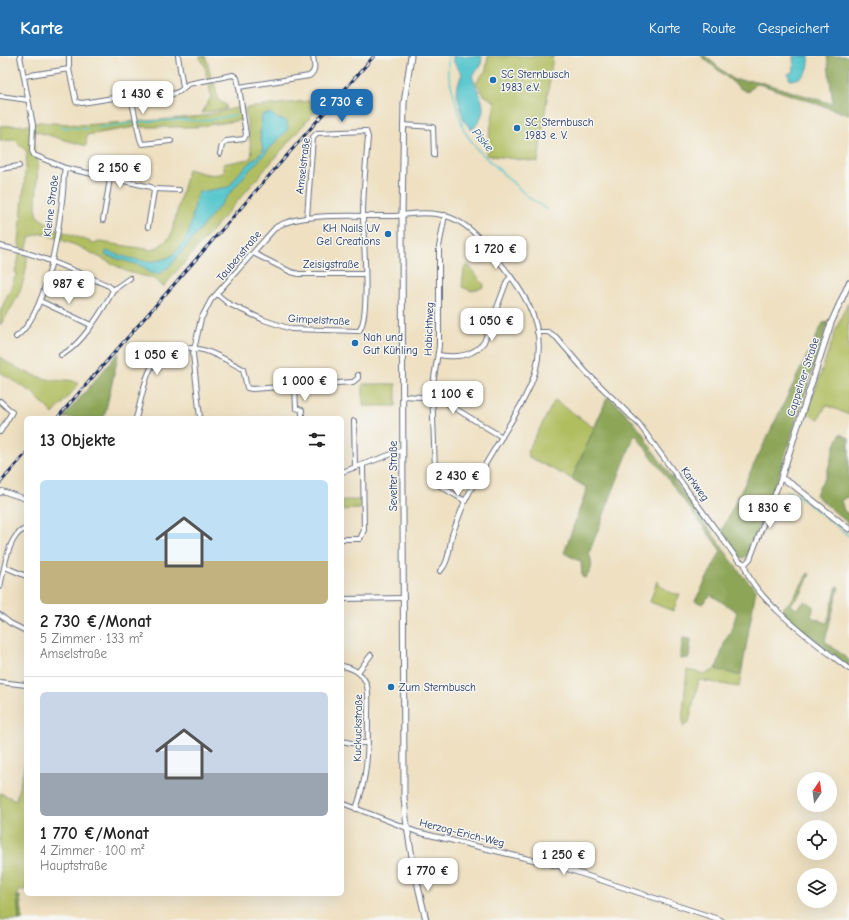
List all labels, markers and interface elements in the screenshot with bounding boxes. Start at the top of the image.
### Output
text: Karte [20,17,63,39]
text: Karte [649,20,680,37]
text: Route [702,20,736,37]
text: Gespeichert [758,20,829,37]
place label: SC Sternbusch 1983 e.V. [501,68,570,94]
marker: SC Sternbusch 1983 e.V. [488,75,498,85]
pin: 1 430 € [106,81,180,115]
text: 1 430 € [121,86,165,101]
pin: 2 730 € [305,89,379,123]
text: 2 730 € [320,94,364,109]
place label: SC Sternbusch 1983 e. V. [525,116,594,142]
marker: SC Sternbusch 1983 e. V. [512,123,522,133]
water label: Piske [469,125,497,155]
street label: Amselstraße [293,137,313,195]
pin: 2 150 € [83,155,157,189]
text: 2 150 € [98,160,142,175]
street label: Kleine Straße [41,174,61,238]
place label: KH Nails UV Gel Creations [316,222,380,248]
street label: Taubenstraße [214,228,264,284]
marker: KH Nails UV Gel Creations [383,229,393,239]
pin: 1 720 € [459,236,533,270]
text: 1 720 € [474,241,518,256]
street label: Zeisigstraße [303,258,360,271]
pin: 987 € [41,271,97,305]
text: 987 € [53,276,85,291]
street label: Habichtweg [422,302,436,356]
pin: 1 050 € [455,308,529,342]
street label: Gimpelstraße [288,312,351,328]
text: 1 050 € [469,313,515,328]
place label: Nah und Gut Kühling [363,331,418,357]
street label: Cappelner Straße [784,336,822,418]
marker: Nah und Gut Kühling [350,338,360,348]
pin: 1 050 € [120,342,194,376]
text: 1 050 € [134,347,180,362]
pin: 1 000 € [268,368,342,402]
text: 1 000 € [282,373,328,388]
pin: 1 100 € [416,381,490,415]
text: 1 100 € [431,386,475,401]
icon: filters [306,429,328,451]
text: 13 Objekte [40,431,115,450]
street label: Sevelter Straße [387,440,400,511]
pin: 2 430 € [421,463,495,497]
street label: Karkweg [678,464,712,504]
text: 2 430 € [436,468,480,483]
pin: 1 830 € [733,495,807,529]
text: 1 830 € [748,500,792,515]
icon: home [148,506,220,578]
text: 2 730 €/Monat [40,612,151,631]
text: 5 Zimmer · 133 m² [40,631,143,646]
text: Amselstraße [40,646,107,661]
place label: Zum Sternbusch [399,681,476,694]
marker: Zum Sternbusch [386,682,396,692]
street label: Kuckuckstraße [351,694,365,762]
icon: home [148,718,220,790]
north arrow [797,772,837,812]
map controls [797,772,837,908]
street label: Herzog-Erich-Weg [418,816,506,850]
button: locate [797,820,837,860]
text: 1 770 €/Monat [40,824,149,843]
pin: 1 250 € [527,842,601,876]
text: 4 Zimmer · 100 m² [40,843,145,858]
text: 1 250 € [542,847,586,862]
text: Hauptstraße [40,858,107,873]
pin: 1 770 € [391,858,465,892]
text: 1 770 € [407,863,449,878]
button: layers [797,868,837,908]

